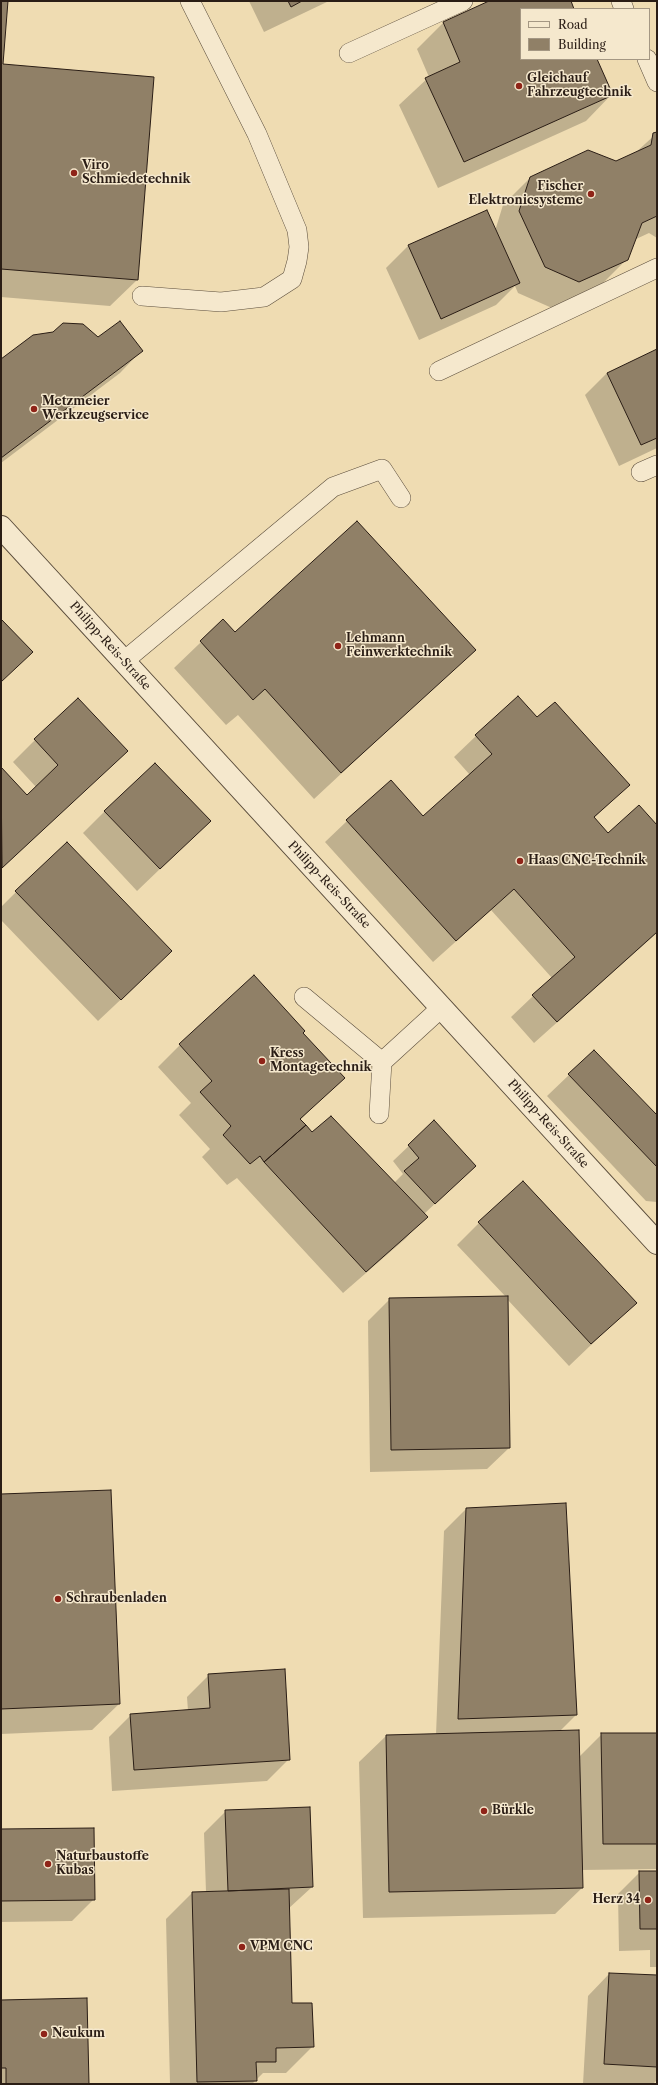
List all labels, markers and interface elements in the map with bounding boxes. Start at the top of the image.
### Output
legend [520,8,650,60]
text: Road [558,17,588,32]
text: Building [558,37,606,52]
place label: Gleichauf Fahrzeugtechnik [527,72,632,100]
marker: Gleichauf Fahrzeugtechnik [514,81,524,91]
place label: Viro Schmiedetechnik [82,159,190,187]
marker: Viro Schmiedetechnik [69,168,79,178]
place label: Fischer Elektronicsysteme [468,180,583,208]
marker: Fischer Elektronicsysteme [586,189,596,199]
place label: Metzmeier Werkzeugservice [42,395,149,423]
marker: Metzmeier Werkzeugservice [29,404,39,414]
street label: Philipp-Reis-Straße [66,599,154,693]
place label: Lehmann Feinwerktechnik [346,632,452,660]
marker: Lehmann Feinwerktechnik [333,641,343,651]
street label: Philipp-Reis-Straße [285,838,373,932]
place label: Haas CNC-Technik [528,854,646,868]
marker: Haas CNC-Technik [515,856,525,866]
place label: Kress Montagetechnik [270,1047,371,1075]
marker: Kress Montagetechnik [257,1056,267,1066]
street label: Philipp-Reis-Straße [504,1077,592,1171]
place label: Schraubenladen [66,1592,167,1606]
marker: Schraubenladen [53,1594,63,1604]
place label: Bürkle [492,1804,534,1818]
marker: Bürkle [479,1806,489,1816]
place label: Naturbaustoffe Kubas [56,1850,149,1878]
marker: Naturbaustoffe Kubas [43,1859,53,1869]
place label: Herz 34 [593,1893,640,1907]
marker: Herz 34 [643,1895,653,1905]
place label: VPM CNC [250,1940,313,1954]
marker: VPM CNC [237,1942,247,1952]
place label: Neukum [52,2027,105,2041]
marker: Neukum [39,2029,49,2039]

